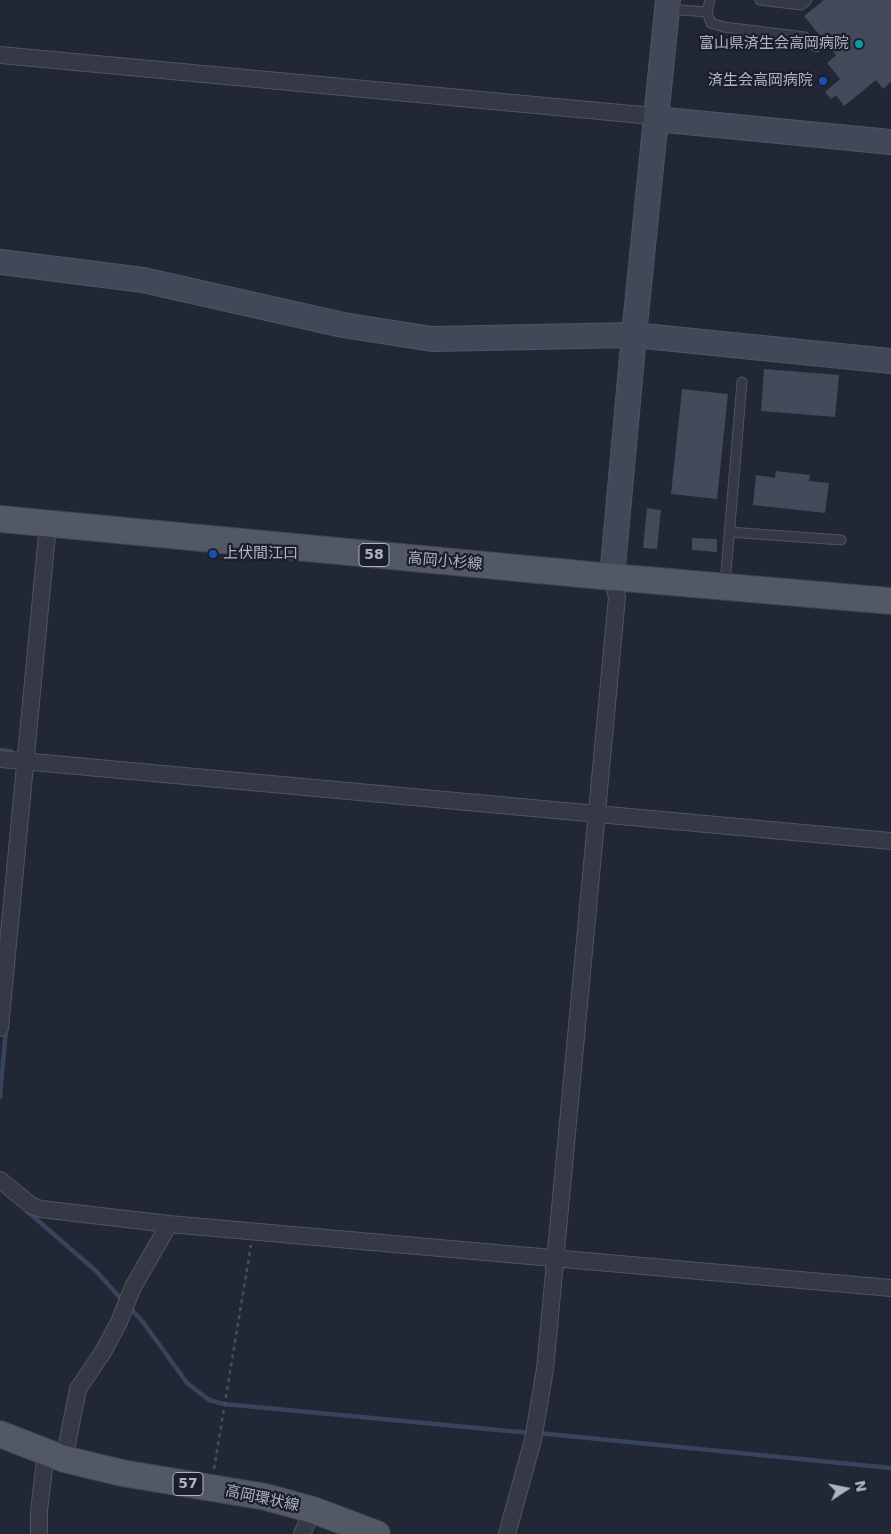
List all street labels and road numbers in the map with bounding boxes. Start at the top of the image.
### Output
road number: 58 [359,544,389,566]
street label: 高岡小杉線 [407,550,483,574]
road number: 57 [173,1472,203,1496]
street label: 高岡環状線 [223,1482,301,1516]

